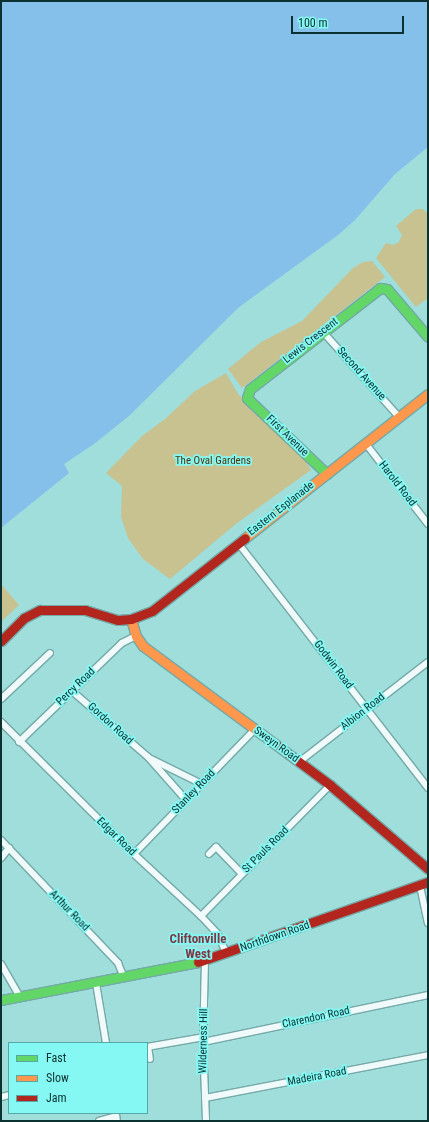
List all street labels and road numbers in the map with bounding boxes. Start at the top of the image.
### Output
street label: Lewis Crescent [281,315,341,367]
street label: Second Avenue [334,345,388,403]
street label: First Avenue [263,413,311,459]
street label: Harold Road [375,459,419,509]
street label: Eastern Esplanade [245,479,317,539]
street label: Godwin Road [311,638,355,692]
street label: Percy Road [54,665,98,709]
street label: Albion Road [338,691,388,733]
street label: Gordon Road [85,700,135,748]
street label: Sweyn Road [251,724,301,766]
street label: Stanley Road [170,767,218,817]
street label: Edgar Road [94,815,138,859]
street label: St Pauls Road [240,824,292,876]
street label: Arthur Road [46,888,92,934]
street label: Northdown Road [239,919,311,955]
street label: Clarendon Road [281,1004,351,1032]
street label: Wilderness Hill [197,1008,211,1074]
street label: Madeira Road [286,1065,348,1089]

